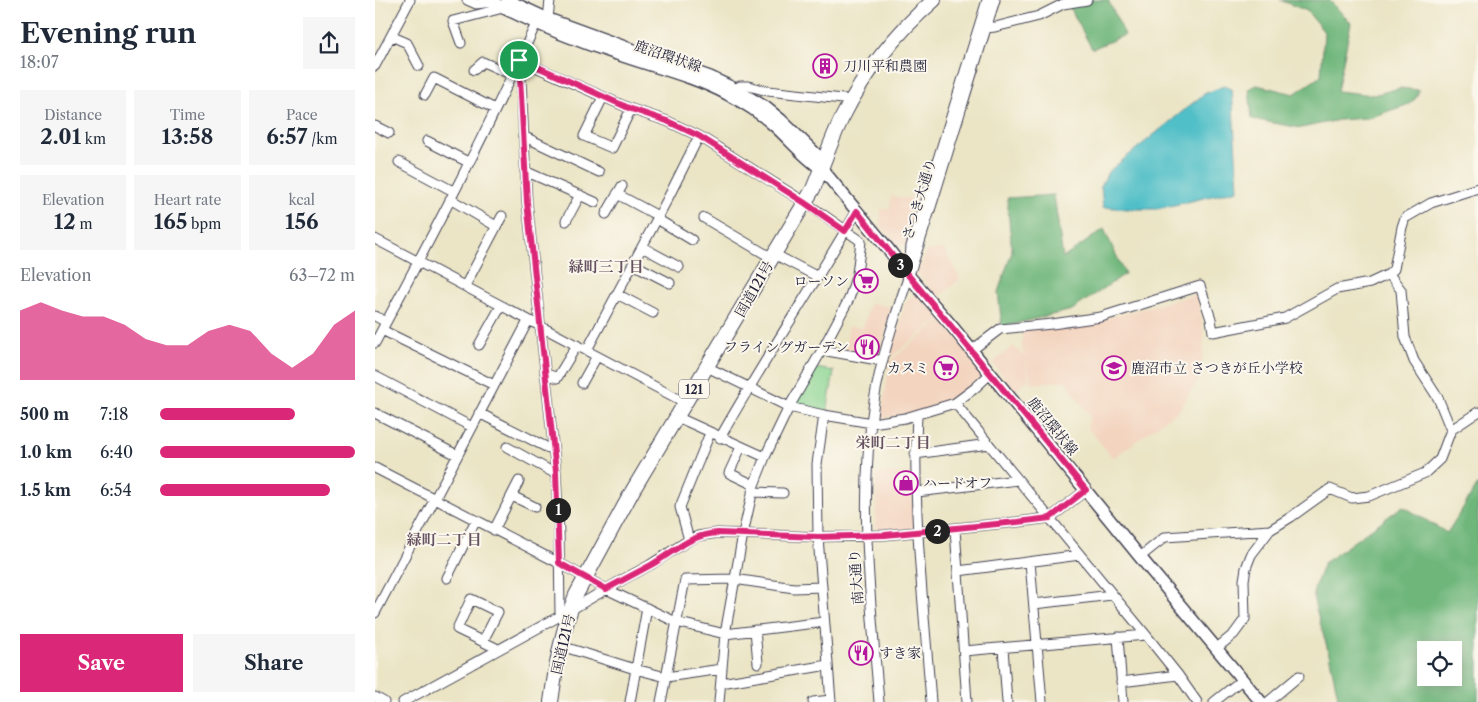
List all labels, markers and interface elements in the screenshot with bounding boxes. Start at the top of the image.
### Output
text: Evening run [20,16,196,50]
button: share [303,17,355,69]
street label: 鹿沼環状線 [632,36,704,76]
pin [498,39,540,81]
icon: arrive [505,46,533,74]
text: 18:07 [20,52,59,72]
building icon: 刀川平和農園 [812,53,838,79]
place label: 刀川平和農園 [843,57,927,75]
text: Distance [44,106,102,124]
text: Time [170,106,205,124]
text: Pace [286,106,318,124]
text: 2.01 [40,124,81,149]
text: 13:58 [161,124,214,149]
text: 6:57 [266,124,308,149]
text: km [81,130,106,148]
text: /km [308,130,337,148]
street label: さつき大通り [898,156,940,242]
text: Elevation [42,191,104,209]
text: Heart rate [154,191,221,209]
text: kcal [289,191,315,209]
text: 12 [54,209,76,234]
text: 165 [154,209,187,234]
text: 156 [285,209,319,234]
text: m [76,215,92,233]
text: bpm [187,215,221,233]
pin: 3 [887,252,913,278]
text: 3 [897,256,904,274]
district label: 緑町三丁目 [568,257,644,276]
street label: 国道121号 [731,258,777,320]
text: Elevation [20,265,91,285]
text: 63–72 m [289,265,355,285]
supermarket icon: ローソン [853,268,879,294]
place label: ローソン [794,272,849,290]
restaurant icon: フライングガーデン [854,334,880,360]
place label: フライングガーデン [724,338,849,356]
supermarket icon: カスミ [933,355,959,381]
school or university icon: 鹿沼市立 さつきが丘小学校 [1101,355,1127,381]
place label: カスミ [887,359,929,377]
place label: 鹿沼市立 さつきが丘小学校 [1131,359,1303,377]
road number: 121 [679,379,709,398]
street label: 鹿沼環状線 [1024,393,1082,459]
text: 500 m [20,404,69,424]
text: 7:18 [100,404,129,424]
district label: 栄町二丁目 [855,433,931,452]
text: 1.0 km [20,442,72,462]
text: 6:40 [100,442,133,462]
shop icon: ハードオフ [893,470,919,496]
place label: ハードオフ [923,474,992,492]
text: 1.5 km [20,480,71,500]
text: 6:54 [100,480,132,500]
pin: 1 [545,498,571,522]
text: 1 [555,501,562,519]
pin: 2 [925,518,949,544]
text: 2 [933,522,942,540]
district label: 緑町二丁目 [406,530,482,549]
street label: 南大通り [845,548,867,606]
street label: 国道121号 [547,612,579,676]
button: Save [20,634,183,692]
button: Share [193,634,355,692]
restaurant icon: すき家 [848,640,874,666]
map controls [1417,641,1462,686]
button: locate [1417,641,1462,686]
place label: すき家 [879,644,921,662]

